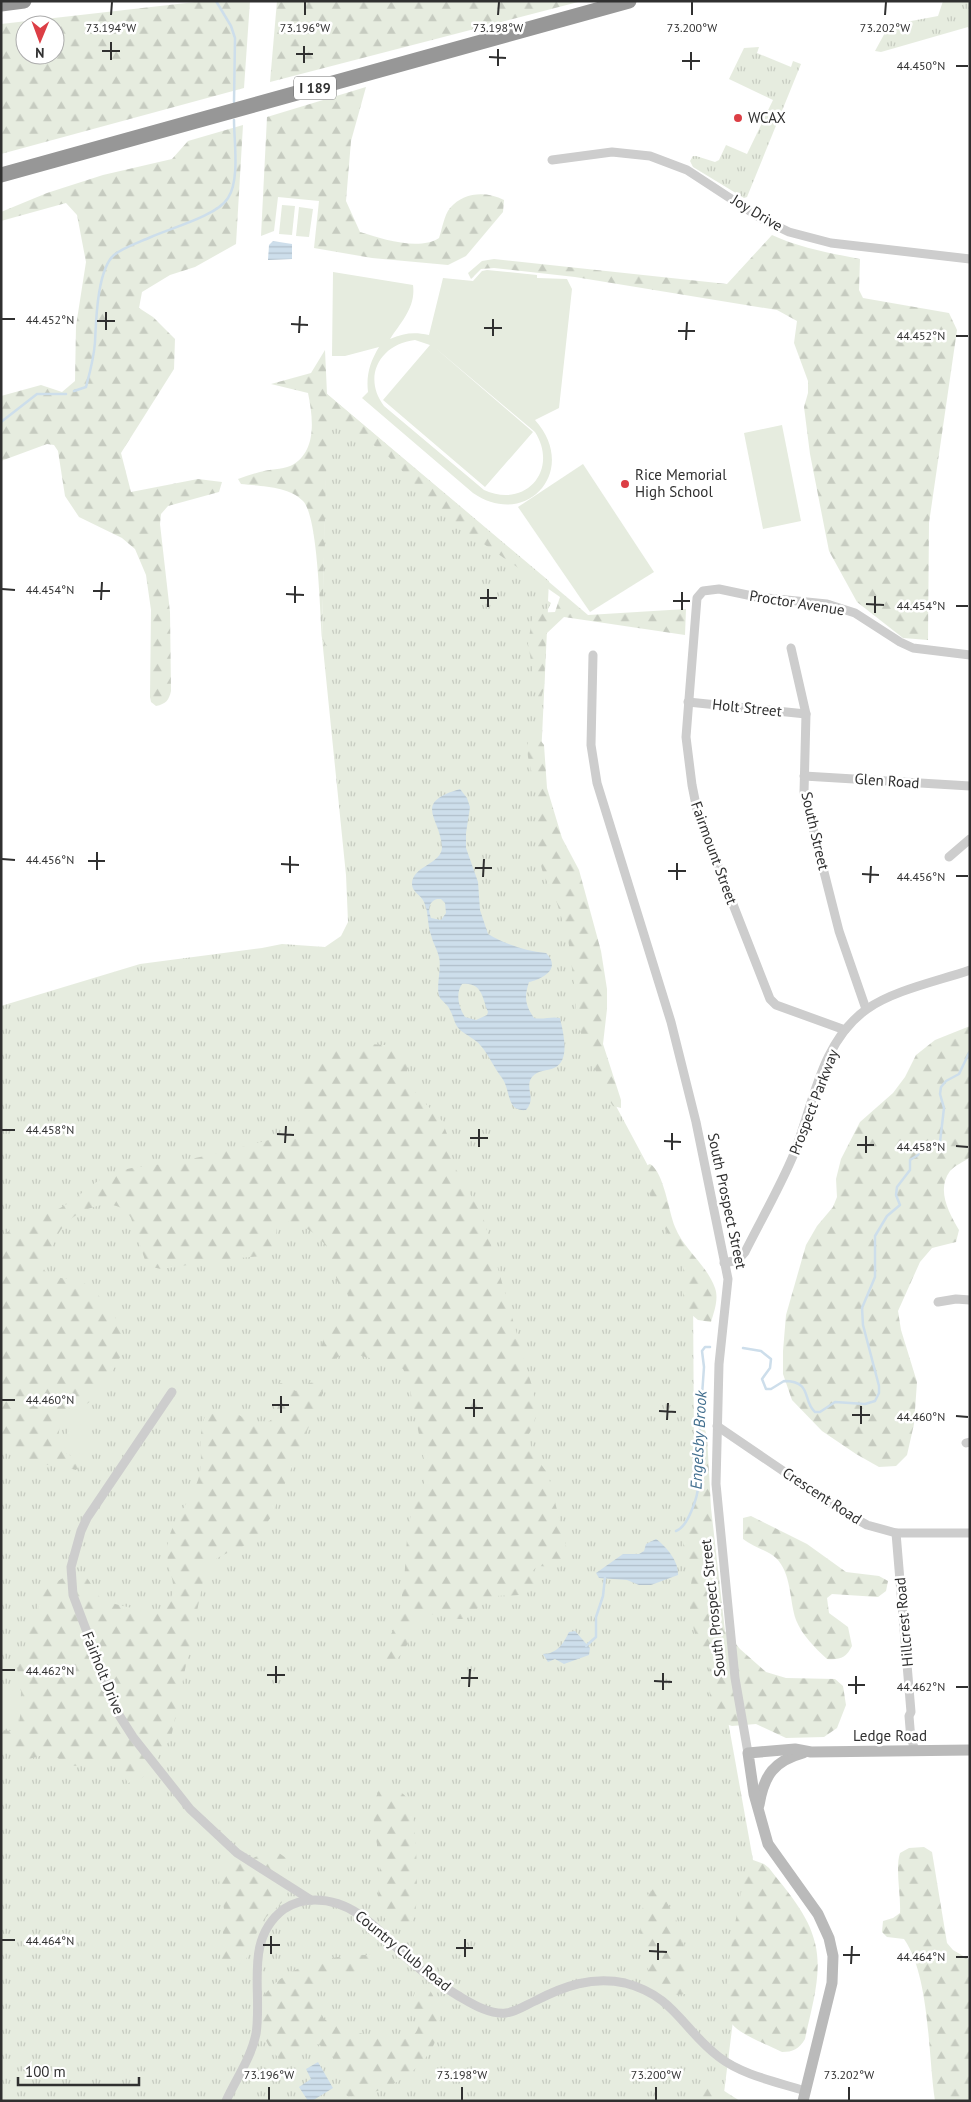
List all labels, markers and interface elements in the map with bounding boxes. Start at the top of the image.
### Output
north arrow [15,15,65,65]
text: 73.194°W [86,20,136,35]
text: 73.196°W [280,20,330,35]
text: 73.198°W [473,20,523,35]
text: 73.200°W [667,20,717,35]
text: 73.202°W [860,20,910,35]
text: N [35,44,45,62]
text: 44.450°N [897,58,945,73]
road number: I 189 [294,76,336,100]
place label: WCAX [748,108,786,127]
marker: WCAX [732,112,744,124]
street label: Joy Drive [727,189,786,235]
text: 44.452°N [26,312,74,327]
text: 44.452°N [897,328,945,343]
place label: Rice Memorial High School [635,465,727,501]
marker: Rice Memorial High School [619,478,631,490]
text: 44.454°N [26,582,74,597]
street label: Proctor Avenue [748,586,846,619]
text: 44.454°N [897,598,945,613]
street label: Holt Street [711,694,783,721]
street label: Glen Road [854,769,920,792]
street label: South Street [797,790,834,872]
street label: Fairmount Street [687,799,742,907]
text: 44.456°N [26,852,74,867]
text: 44.456°N [897,869,945,884]
street label: Prospect Parkway [785,1046,842,1157]
text: 44.458°N [26,1122,74,1137]
street label: South Prospect Street [704,1131,751,1271]
text: 44.458°N [897,1139,945,1154]
water label: Engelsby Brook [685,1389,711,1490]
text: 44.460°N [26,1392,74,1407]
text: 44.460°N [897,1409,945,1424]
street label: Crescent Road [779,1463,865,1528]
street label: South Prospect Street [696,1538,729,1678]
street label: Hillcrest Road [890,1577,917,1667]
street label: Fairholt Drive [78,1629,129,1717]
text: 44.462°N [26,1663,74,1678]
text: 44.462°N [897,1679,945,1694]
street label: Ledge Road [853,1726,927,1745]
street label: Country Club Road [352,1906,455,1995]
text: 44.464°N [26,1933,74,1948]
text: 44.464°N [897,1949,945,1964]
scale bar [18,2054,139,2086]
text: 100 m [25,2062,66,2081]
text: 73.196°W [244,2067,294,2082]
text: 73.198°W [437,2067,487,2082]
text: 73.200°W [631,2067,681,2082]
text: 73.202°W [824,2067,874,2082]

